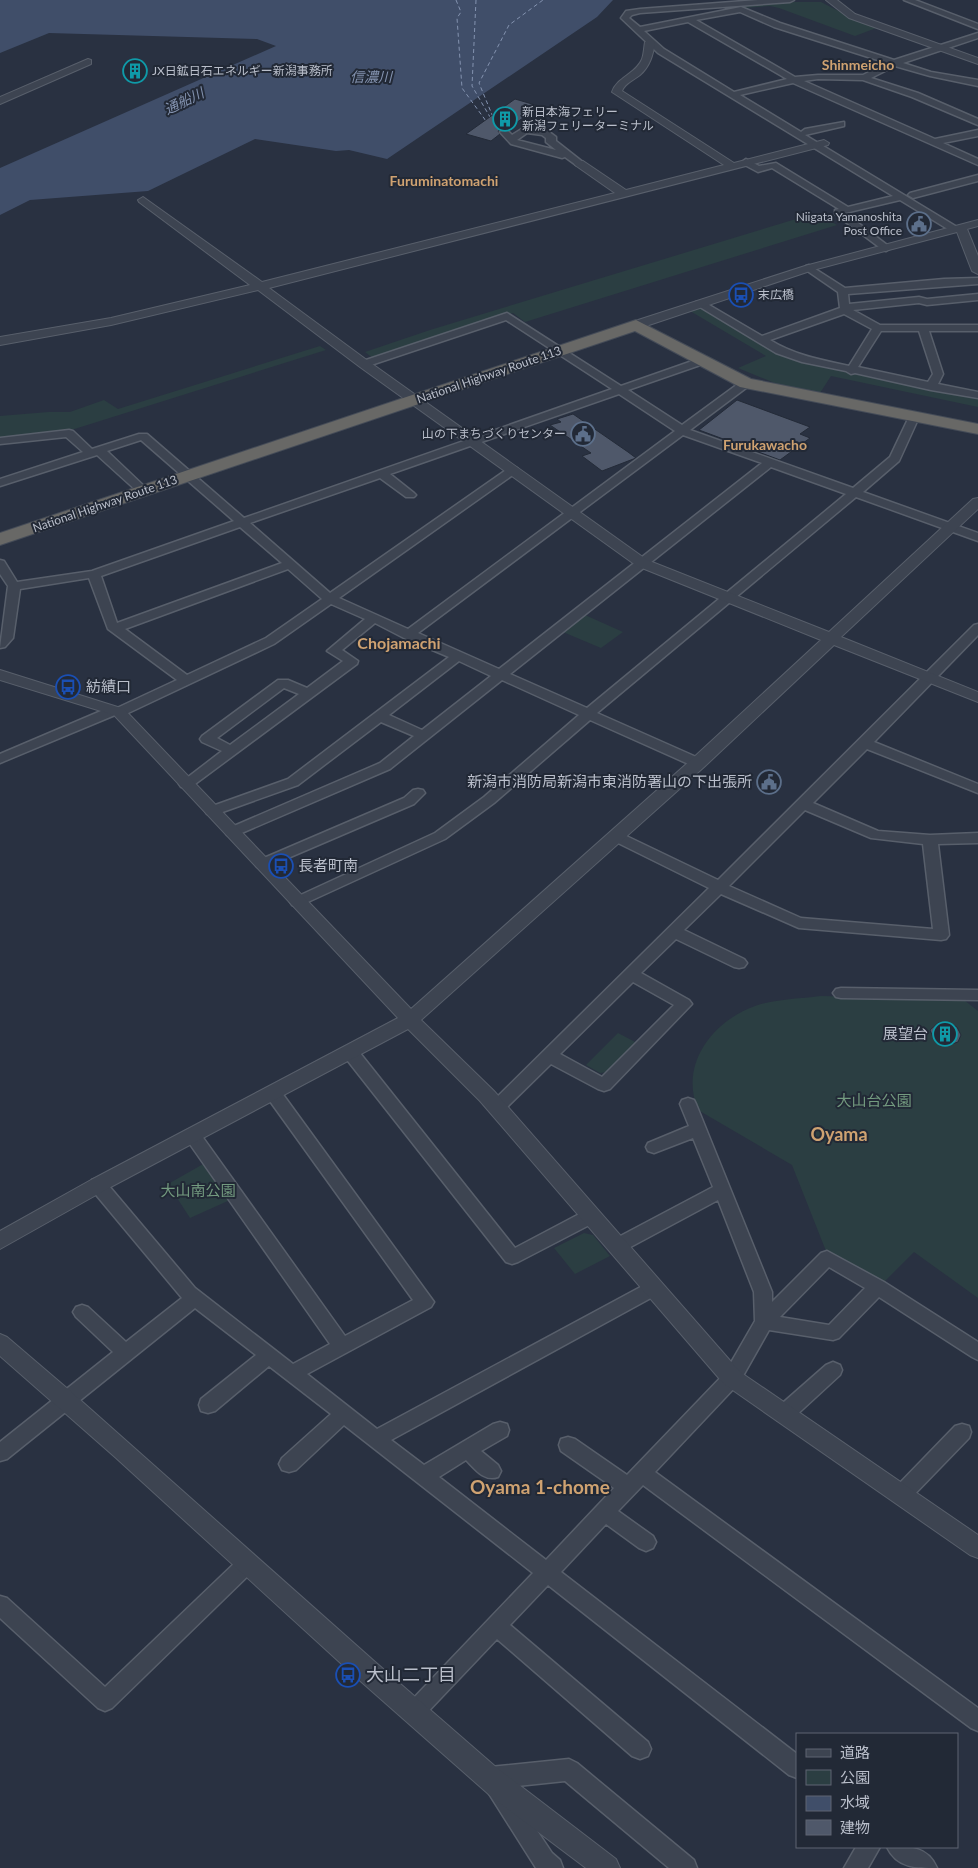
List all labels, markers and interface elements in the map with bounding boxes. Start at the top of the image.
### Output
district label: Shinmeicho [822,56,894,73]
building icon: JX日鉱日石エネルギー新潟事務所 [122,58,148,84]
place label: JX日鉱日石エネルギー新潟事務所 [152,63,333,78]
water label: 信濃川 [350,68,394,85]
water label: 通船川 [161,83,208,117]
place label: 新日本海フェリー 新潟フェリーターミナル [522,104,654,133]
building icon: 新日本海フェリー 新潟フェリーターミナル [492,106,518,132]
district label: Furuminatomachi [390,172,498,189]
place label: Niigata Yamanoshita Post Office [796,209,902,238]
public building icon: Niigata Yamanoshita Post Office [906,211,932,237]
bus stop icon: 末広橋 [728,282,754,308]
place label: 末広橋 [758,287,794,302]
street label: National Highway Route 113 [415,343,563,406]
public building icon: 山の下まちづくりセンター [570,421,596,447]
place label: 山の下まちづくりセンター [422,426,566,441]
district label: Furukawacho [723,436,807,453]
street label: National Highway Route 113 [31,472,179,535]
district label: Chojamachi [357,633,441,652]
bus stop icon: 紡績口 [55,674,81,700]
place label: 紡績口 [86,677,131,695]
public building icon: 新潟市消防局新潟市東消防署山の下出張所 [756,769,782,795]
place label: 新潟市消防局新潟市東消防署山の下出張所 [467,772,752,790]
bus stop icon: 長者町南 [268,853,294,879]
place label: 長者町南 [298,856,358,874]
building icon: 展望台 [932,1021,958,1047]
place label: 展望台 [883,1024,928,1042]
park label: 大山台公園 [836,1091,912,1109]
district label: Oyama [810,1123,868,1145]
park label: 大山南公園 [160,1181,236,1199]
district label: Oyama 1-chome [470,1475,610,1498]
bus stop icon: 大山二丁目 [335,1662,361,1688]
place label: 大山二丁目 [366,1663,456,1685]
legend [796,1733,958,1848]
text: 道路 [840,1743,870,1761]
text: 公園 [840,1768,870,1786]
text: 水域 [840,1793,870,1811]
text: 建物 [840,1818,870,1836]

